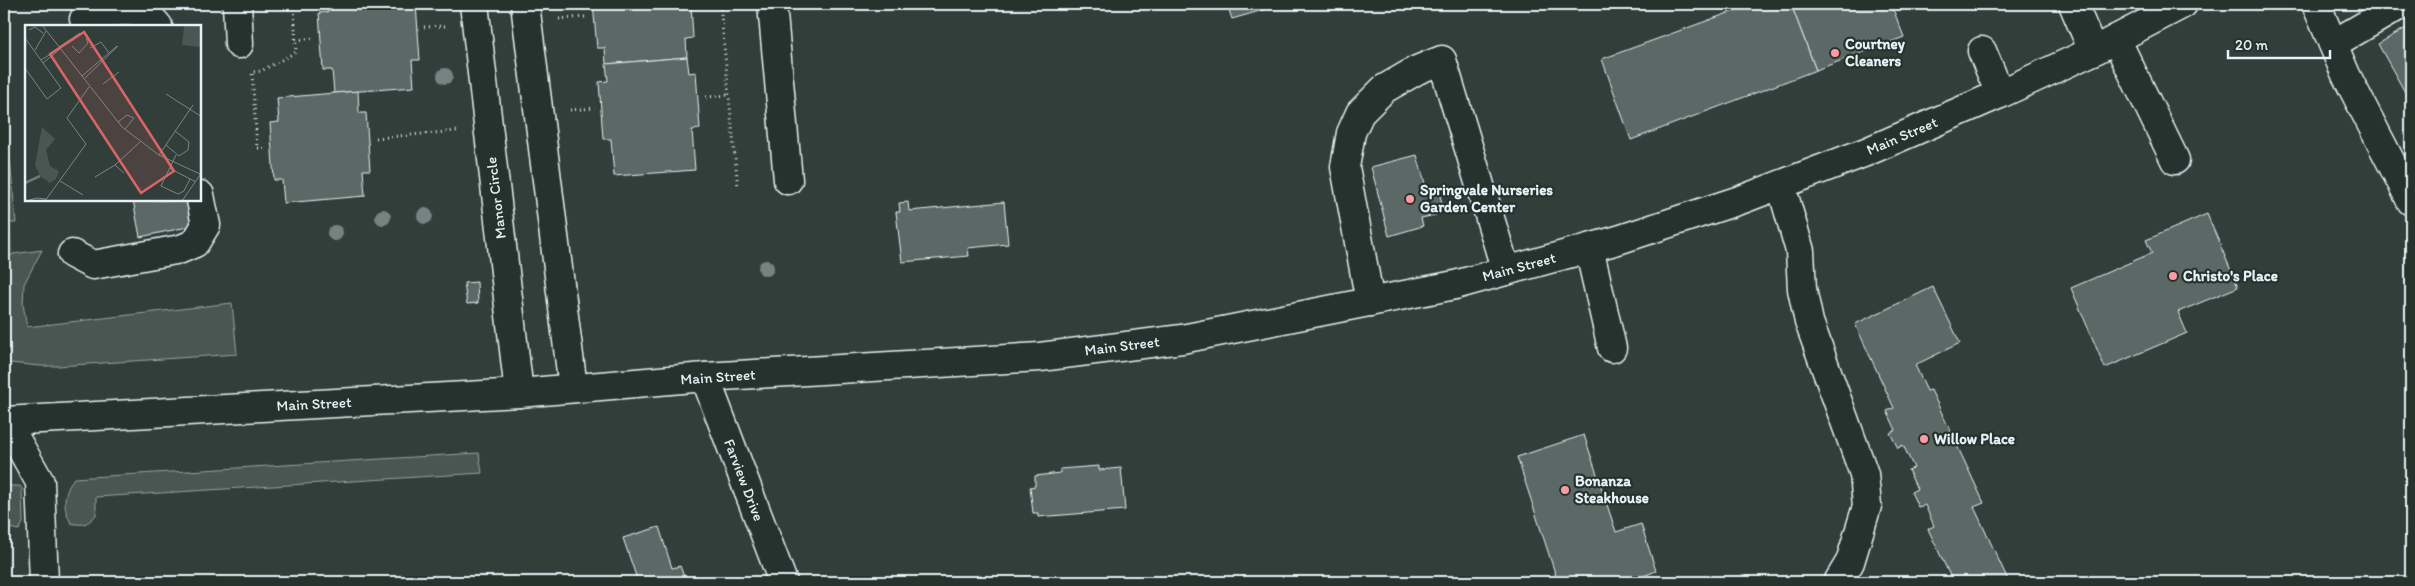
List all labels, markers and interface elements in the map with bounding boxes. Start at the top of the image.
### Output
inset map [25,25,201,201]
scale bar [2228,28,2330,60]
place label: Courtney Cleaners [1845,35,1906,70]
text: 20 m [2235,36,2269,54]
marker: Courtney Cleaners [1829,47,1841,59]
street label: Main Street [1864,113,1941,159]
street label: Manor Circle [482,156,510,240]
place label: Springvale Nurseries Garden Center [1420,181,1553,216]
marker: Springvale Nurseries Garden Center [1404,193,1416,205]
street label: Main Street [1480,248,1558,285]
place label: Christo's Place [2183,267,2278,285]
marker: Christo's Place [2167,270,2179,282]
street label: Main Street [1084,332,1161,360]
street label: Main Street [680,365,757,389]
street label: Main Street [276,393,352,415]
place label: Willow Place [1934,430,2015,448]
marker: Willow Place [1918,433,1930,445]
street label: Farview Drive [720,436,768,524]
place label: Bonanza Steakhouse [1575,472,1649,507]
marker: Bonanza Steakhouse [1559,484,1571,496]

